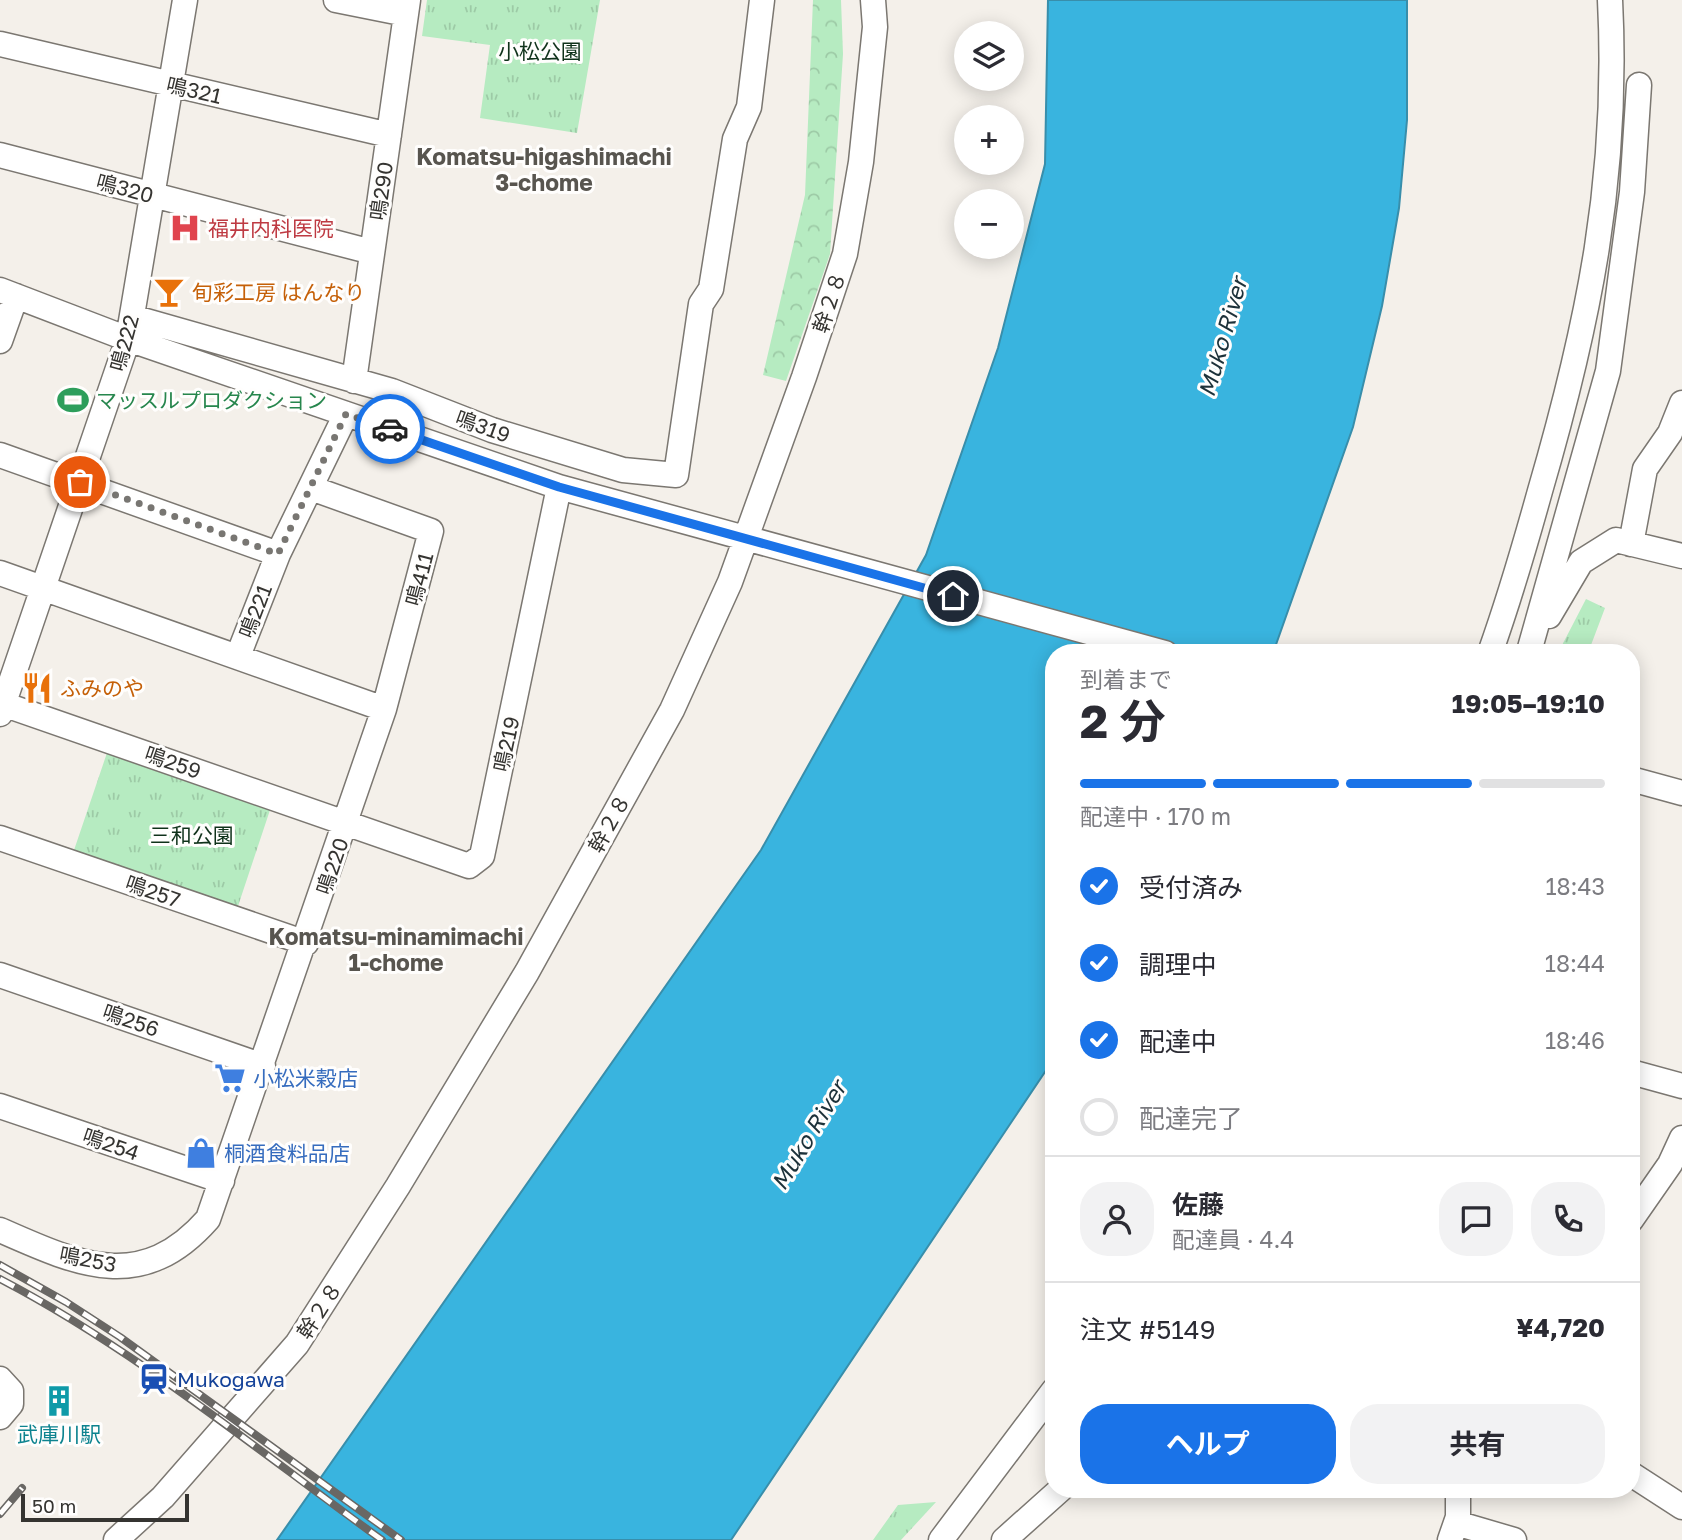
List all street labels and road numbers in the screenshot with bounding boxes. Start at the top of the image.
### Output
street label: 鳴321 [164,71,224,109]
street label: 鳴290 [364,160,398,222]
street label: 鳴320 [93,168,157,208]
street label: 幹２８ [807,268,851,336]
street label: 鳴222 [104,312,144,374]
street label: 鳴319 [452,404,514,448]
street label: 鳴411 [399,549,439,609]
street label: 鳴221 [233,580,277,642]
street label: 鳴219 [487,714,525,774]
street label: 鳴259 [141,740,205,784]
street label: 幹２８ [582,789,636,857]
street label: 鳴220 [310,834,354,898]
street label: 鳴257 [122,870,184,912]
street label: 鳴256 [99,998,163,1042]
street label: 鳴254 [79,1122,143,1166]
street label: 鳴253 [57,1241,119,1277]
street label: 幹２８ [291,1277,347,1343]

